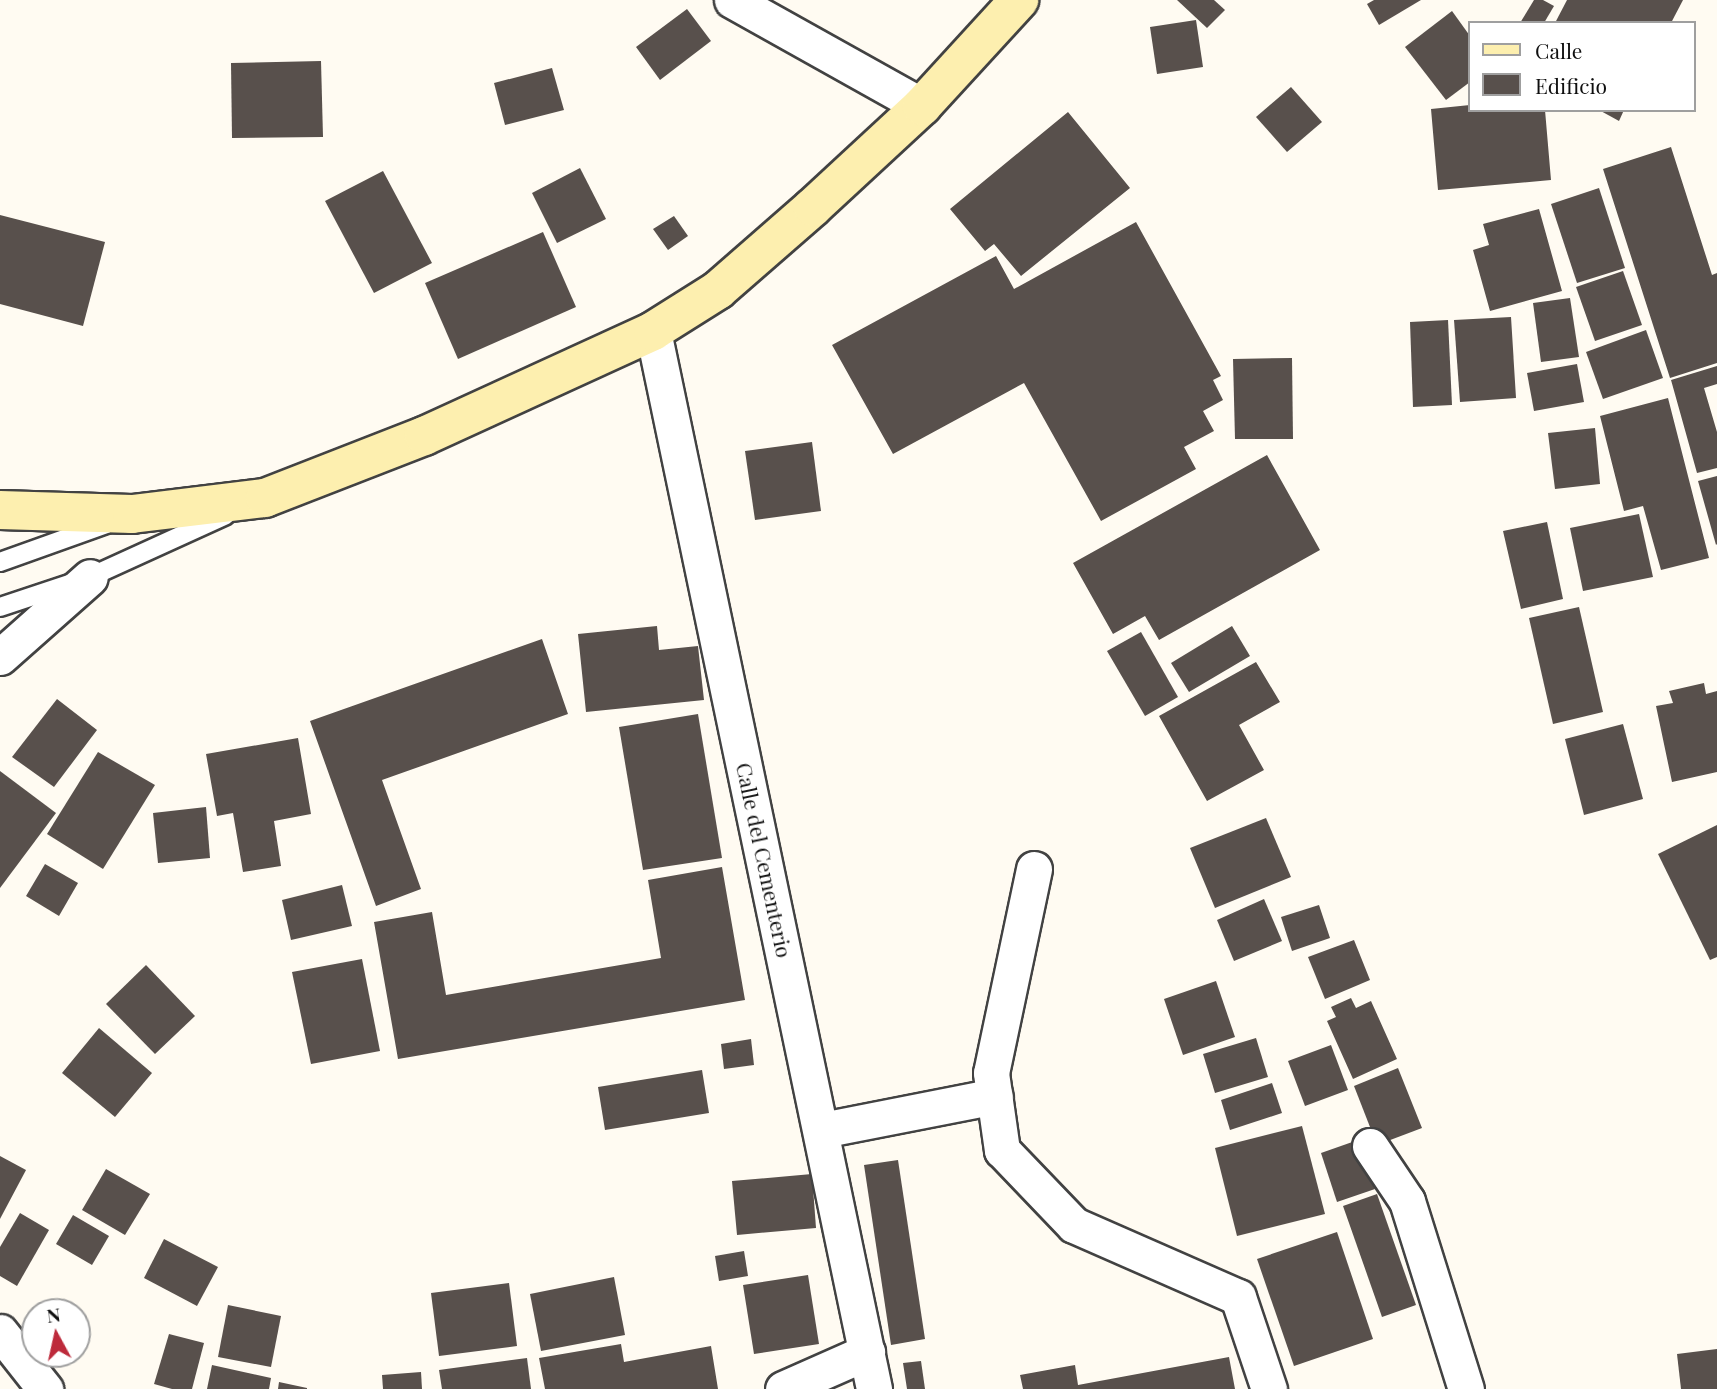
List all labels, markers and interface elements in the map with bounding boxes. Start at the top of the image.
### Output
legend [1468,21,1696,112]
text: Calle [1535,36,1582,64]
text: Edificio [1535,71,1607,99]
street label: Calle del Cementerio [732,760,798,960]
north arrow [21,1298,91,1368]
text: N [45,1300,62,1328]

